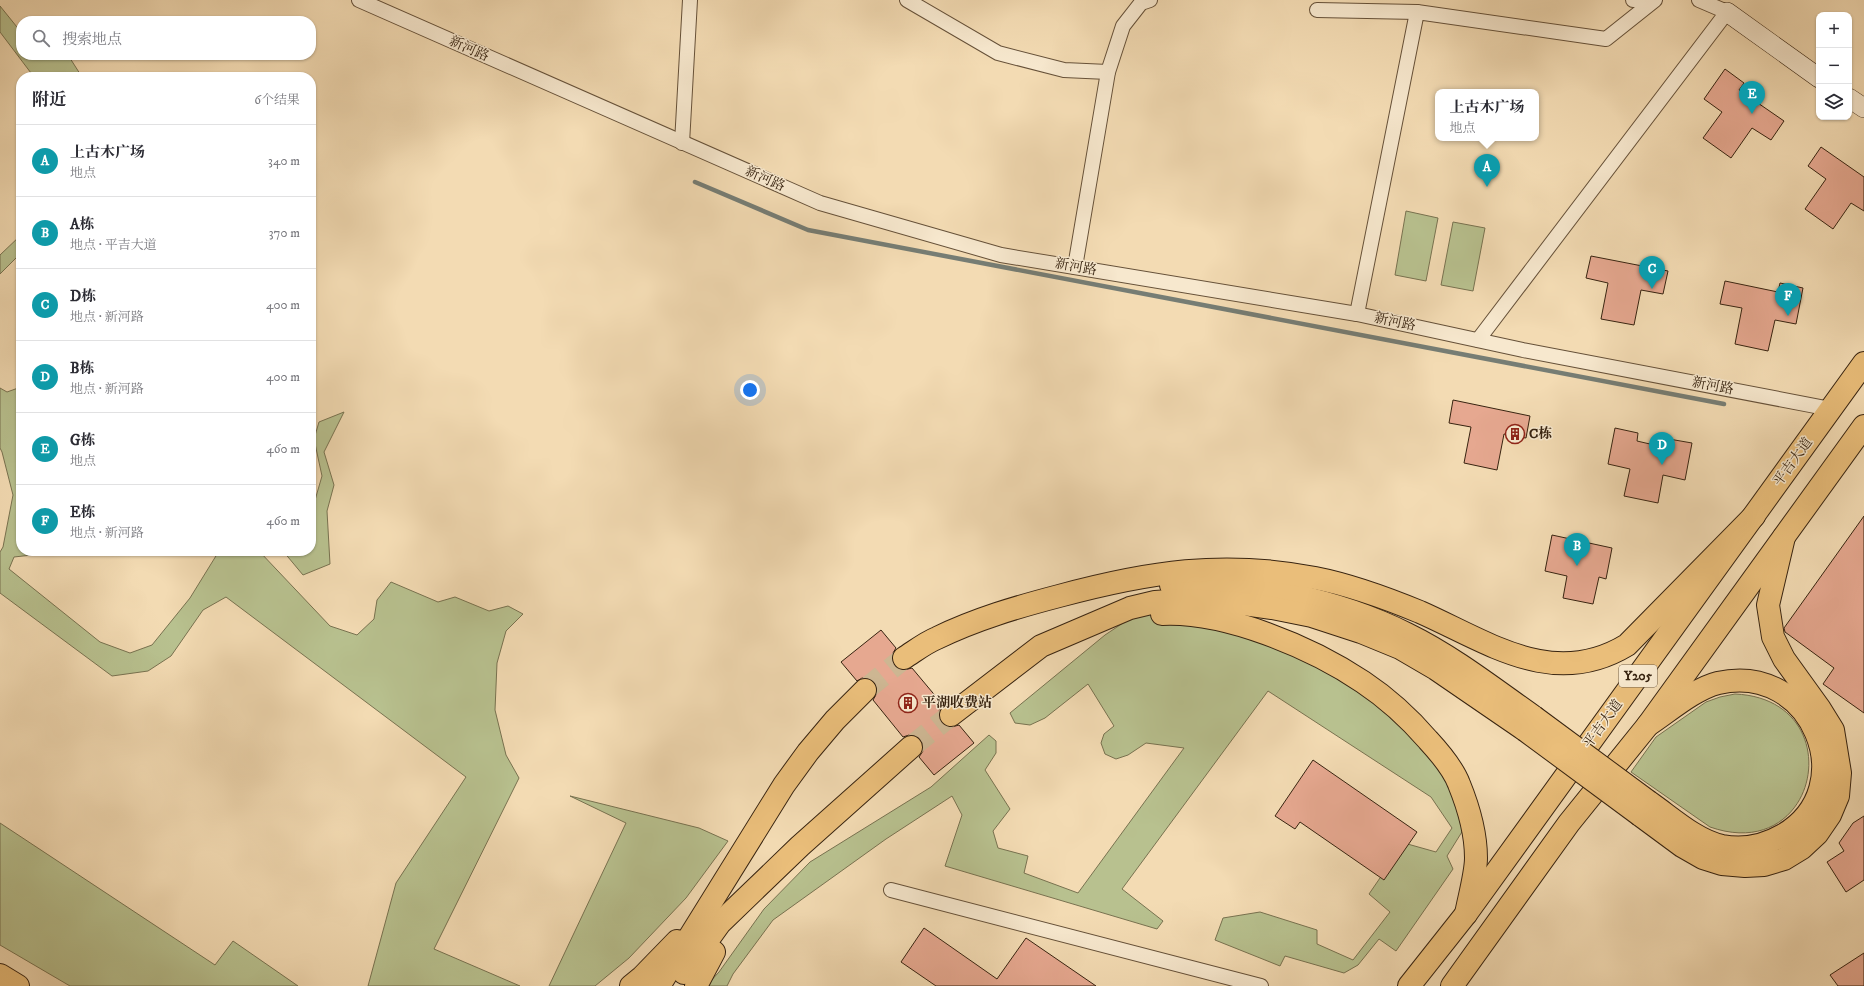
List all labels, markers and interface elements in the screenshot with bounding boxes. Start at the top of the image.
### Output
map controls [1816,12,1852,120]
button: + [1816,12,1852,48]
search box [16,16,316,60]
icon: search [30,27,52,49]
text: 搜索地点 [62,30,122,49]
street label: 新河路 [446,32,492,66]
button: − [1816,48,1852,84]
pin: E [1739,81,1765,114]
button: layers [1816,84,1852,120]
text: 附近 [32,89,66,111]
popup [1435,89,1539,141]
text: 6个结果 [254,92,300,108]
text: 上古木广场 [1449,98,1525,117]
text: 地点 [1449,120,1476,136]
text: 上古木广场 [70,143,145,162]
text: A [41,153,49,169]
text: 340 m [268,153,300,169]
pin: A [1474,154,1500,187]
street label: 新河路 [742,162,788,196]
text: 地点 [70,165,96,181]
text: A栋 [70,215,95,234]
text: B [41,225,49,241]
text: 370 m [269,225,300,241]
text: 地点 · 平吉大道 [70,237,157,253]
street label: 新河路 [1054,254,1098,280]
pin: C [1639,256,1665,289]
pin: F [1775,283,1801,316]
text: D栋 [70,287,96,306]
text: C [41,297,49,313]
text: 400 m [266,297,300,313]
text: 地点 · 新河路 [70,309,144,325]
street label: 新河路 [1373,309,1417,335]
text: B栋 [70,359,95,378]
text: D [40,369,50,385]
text: 400 m [266,369,300,385]
street label: 新河路 [1691,373,1735,399]
your location [740,380,760,400]
text: 地点 · 新河路 [70,381,144,397]
building icon: C栋 [1504,423,1526,445]
place label: C栋 [1529,425,1552,443]
text: G栋 [70,431,96,450]
pin: D [1649,432,1675,465]
street label: 平吉大道 [1769,434,1817,490]
text: E [40,441,50,457]
text: 460 m [266,441,300,457]
text: 地点 [70,453,96,469]
text: E栋 [70,503,96,522]
text: F [41,513,49,529]
text: 460 m [266,513,300,529]
text: 地点 · 新河路 [70,525,144,541]
pin: B [1564,533,1590,566]
road number: Y205 [1619,665,1657,687]
building icon: 平湖收费站 [897,692,919,714]
place label: 平湖收费站 [922,694,992,712]
street label: 平吉大道 [1579,696,1627,752]

